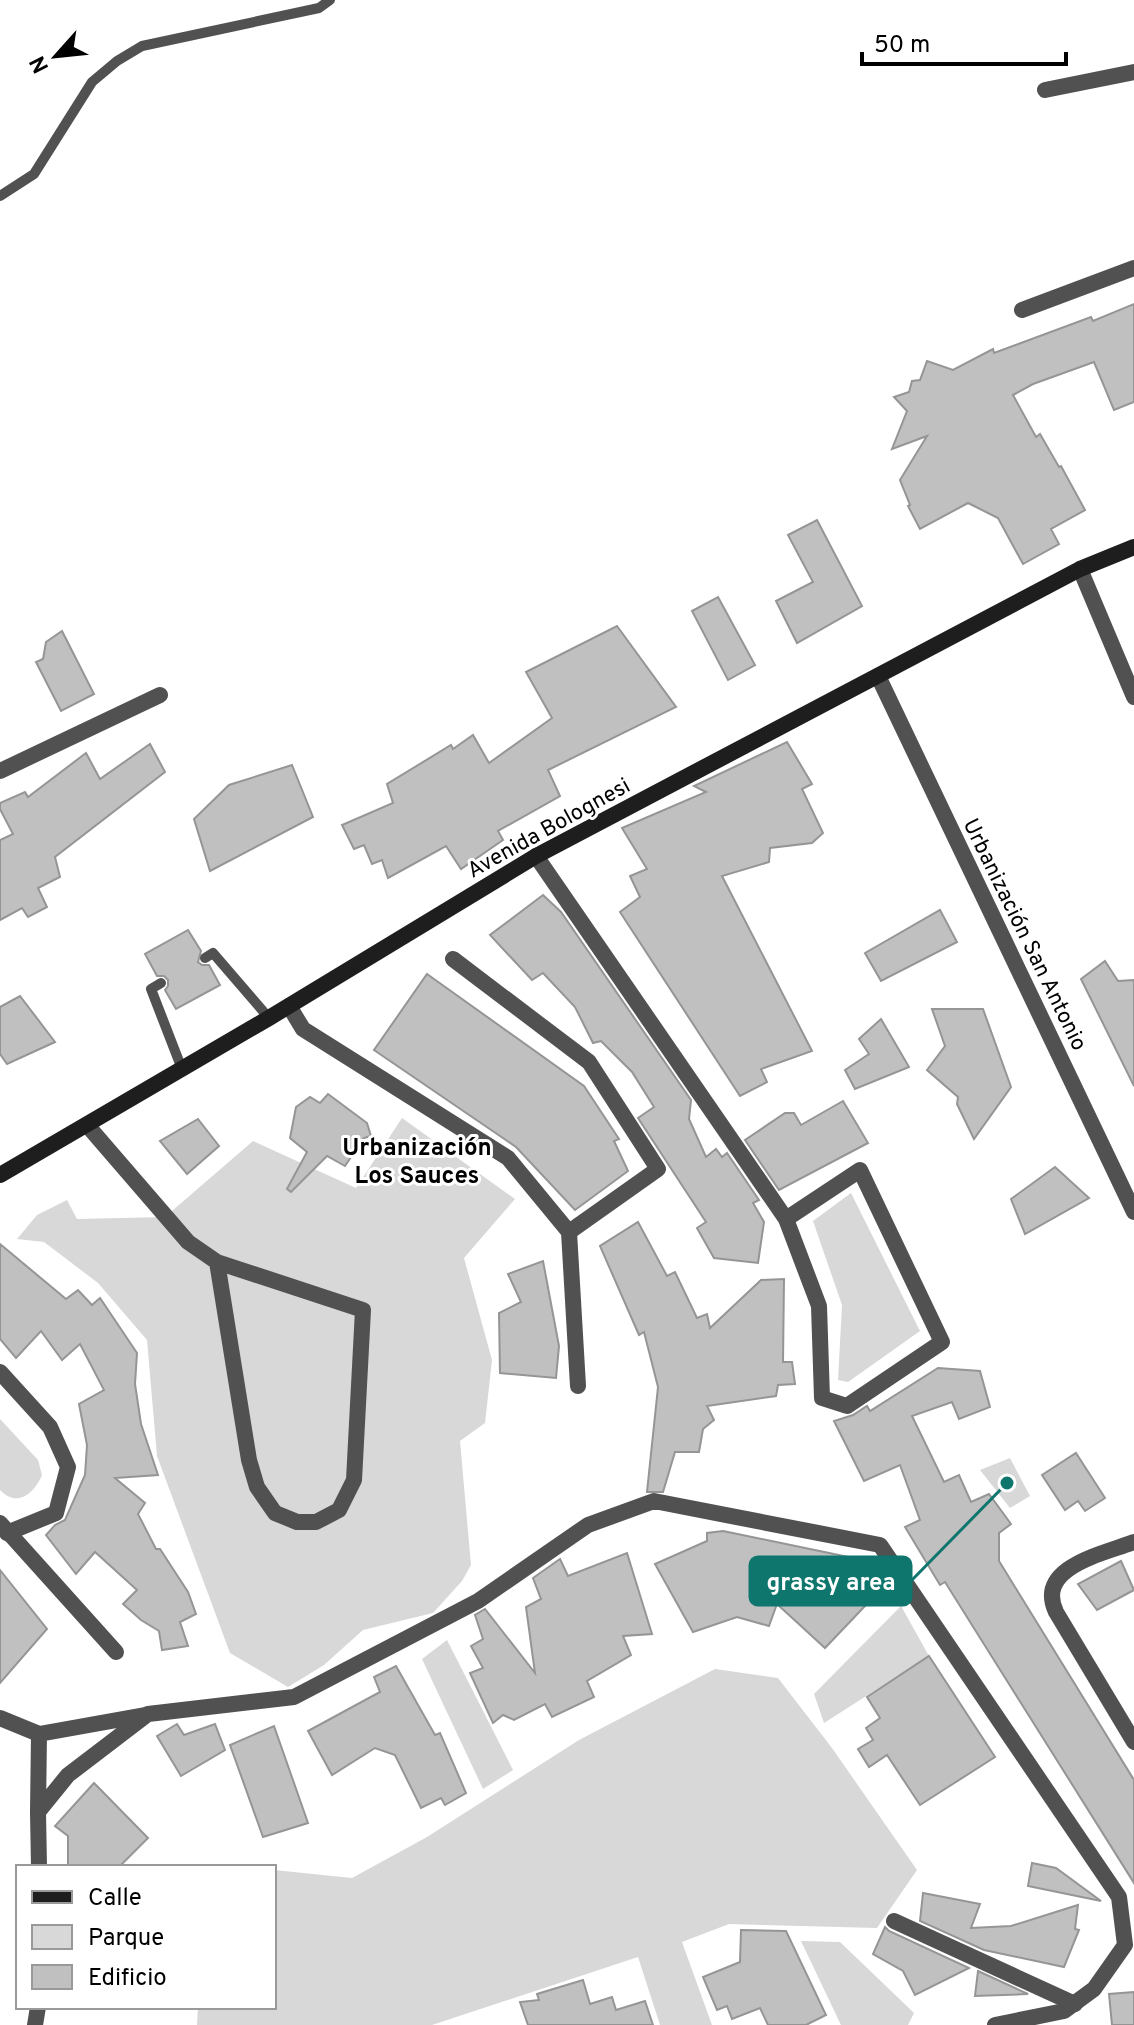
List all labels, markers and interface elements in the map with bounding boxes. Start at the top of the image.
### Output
north arrow [16,16,96,96]
scale bar [862,16,1066,66]
text: 50 m [874,31,930,61]
text: N [25,51,56,77]
street label: Avenida Bolognesi [463,773,635,885]
street label: Urbanización San Antonio [956,815,1092,1056]
district label: Urbanización Los Sauces [342,1134,492,1192]
callout: grassy area [750,1557,911,1605]
text: grassy area [766,1569,896,1599]
legend [16,1865,276,2009]
text: Calle [88,1884,142,1914]
text: Parque [88,1924,164,1954]
text: Edificio [88,1964,167,1994]

